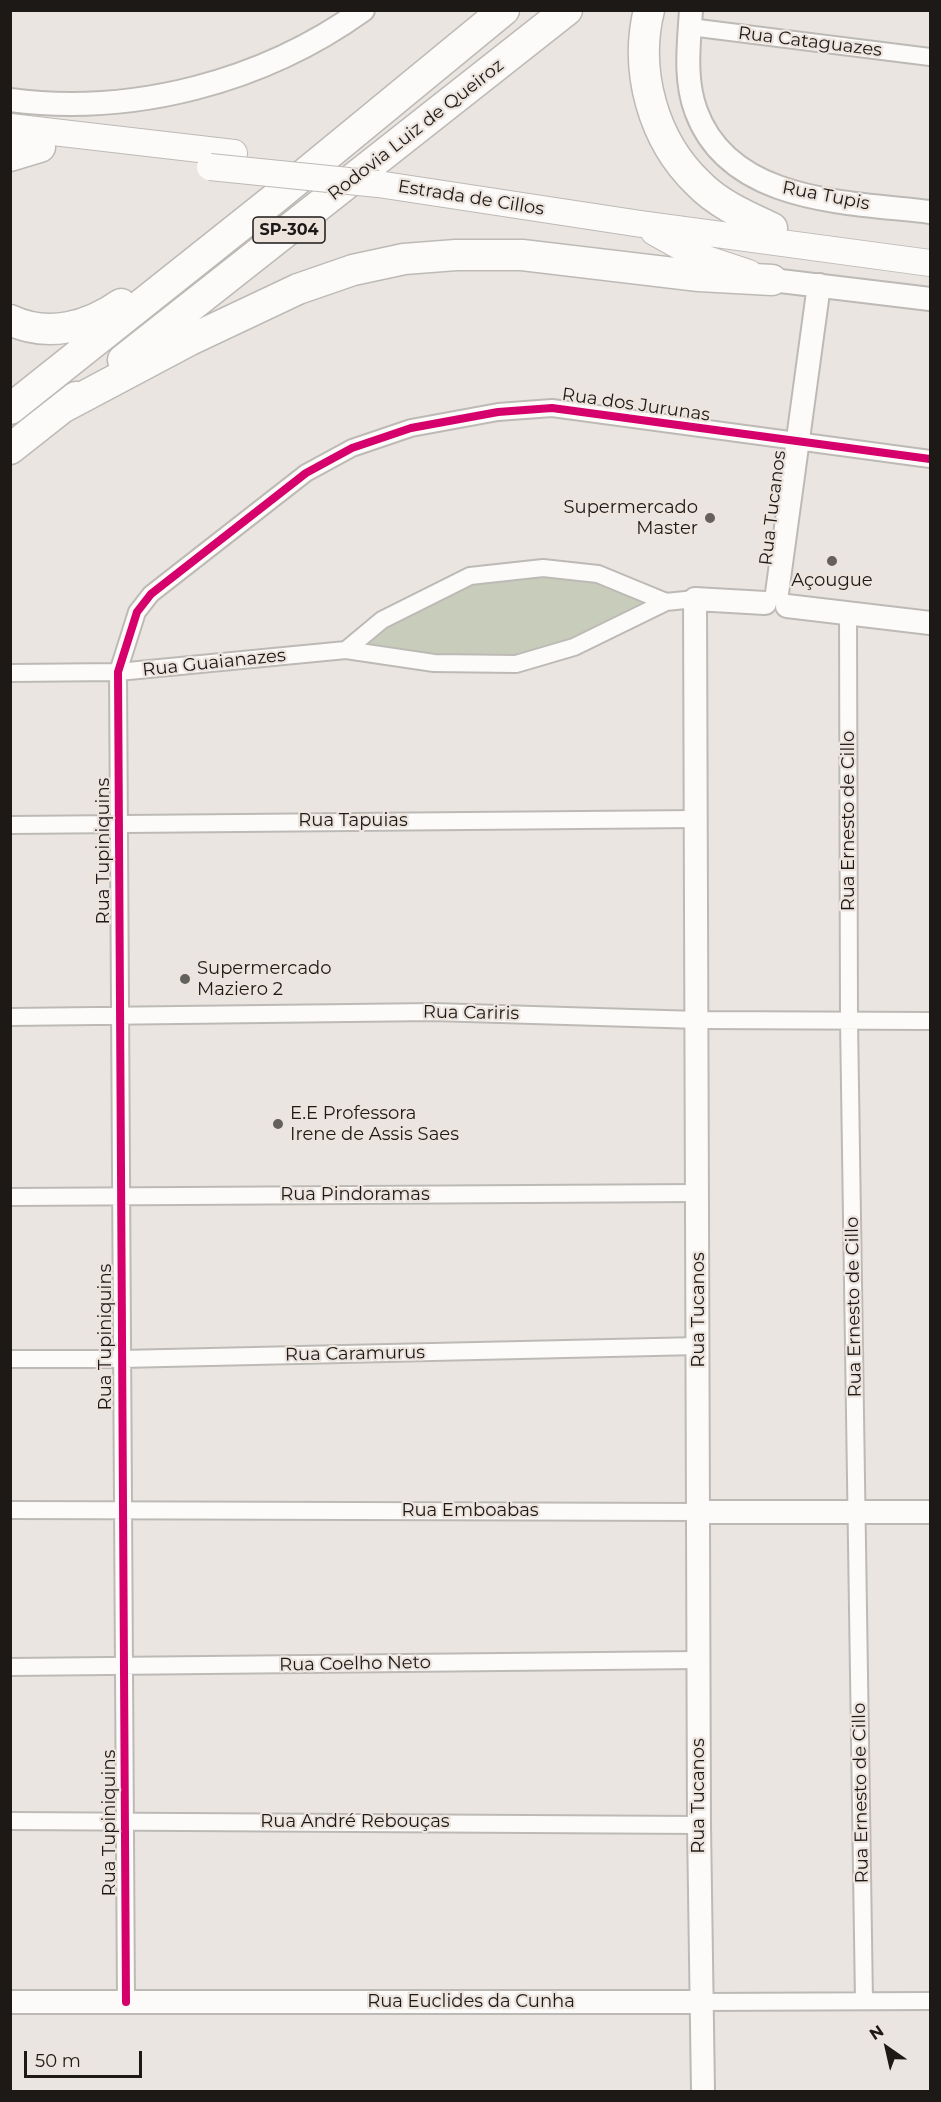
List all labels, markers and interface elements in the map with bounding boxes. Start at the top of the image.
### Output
street label: Rua Cataguazes [737,22,883,62]
street label: Rodovia Luiz de Queiroz [324,55,508,205]
street label: Estrada de Cillos [396,176,546,220]
street label: Rua Tupis [781,177,871,215]
road number: SP-304 [253,217,325,243]
street label: Rua dos Jurunas [561,384,711,426]
street label: Rua Tucanos [755,449,791,567]
place label: Supermercado Master [563,497,698,540]
marker: Supermercado Master [703,511,717,525]
marker: Açougue [825,554,839,568]
place label: Açougue [791,570,873,592]
street label: Rua Guaianazes [141,645,287,681]
street label: Rua Ernesto de Cillo [838,731,860,911]
street label: Rua Tupiniquins [93,778,115,924]
street label: Rua Tapuias [298,810,408,832]
place label: Supermercado Maziero 2 [197,958,332,1000]
marker: Supermercado Maziero 2 [178,972,192,986]
street label: Rua Cariris [423,1001,519,1025]
place label: E.E Professora Irene de Assis Saes [290,1103,459,1146]
marker: E.E Professora Irene de Assis Saes [271,1117,285,1131]
street label: Rua Pindoramas [280,1184,430,1206]
street label: Rua Ernesto de Cillo [842,1216,866,1398]
street label: Rua Tucanos [688,1252,710,1368]
street label: Rua Tupiniquins [95,1264,117,1410]
street label: Rua Caramurus [285,1342,425,1366]
street label: Rua Emboabas [401,1500,539,1522]
street label: Rua Coelho Neto [279,1652,431,1676]
street label: Rua Ernesto de Cillo [849,1702,873,1884]
street label: Rua Tucanos [688,1738,710,1854]
street label: Rua Tupiniquins [99,1750,121,1896]
street label: Rua André Rebouças [260,1811,450,1833]
street label: Rua Euclides da Cunha [367,1991,575,2013]
north arrow [857,2018,917,2078]
text: N [866,2021,887,2044]
scale bar [27,2039,146,2077]
text: 50 m [35,2050,81,2072]

